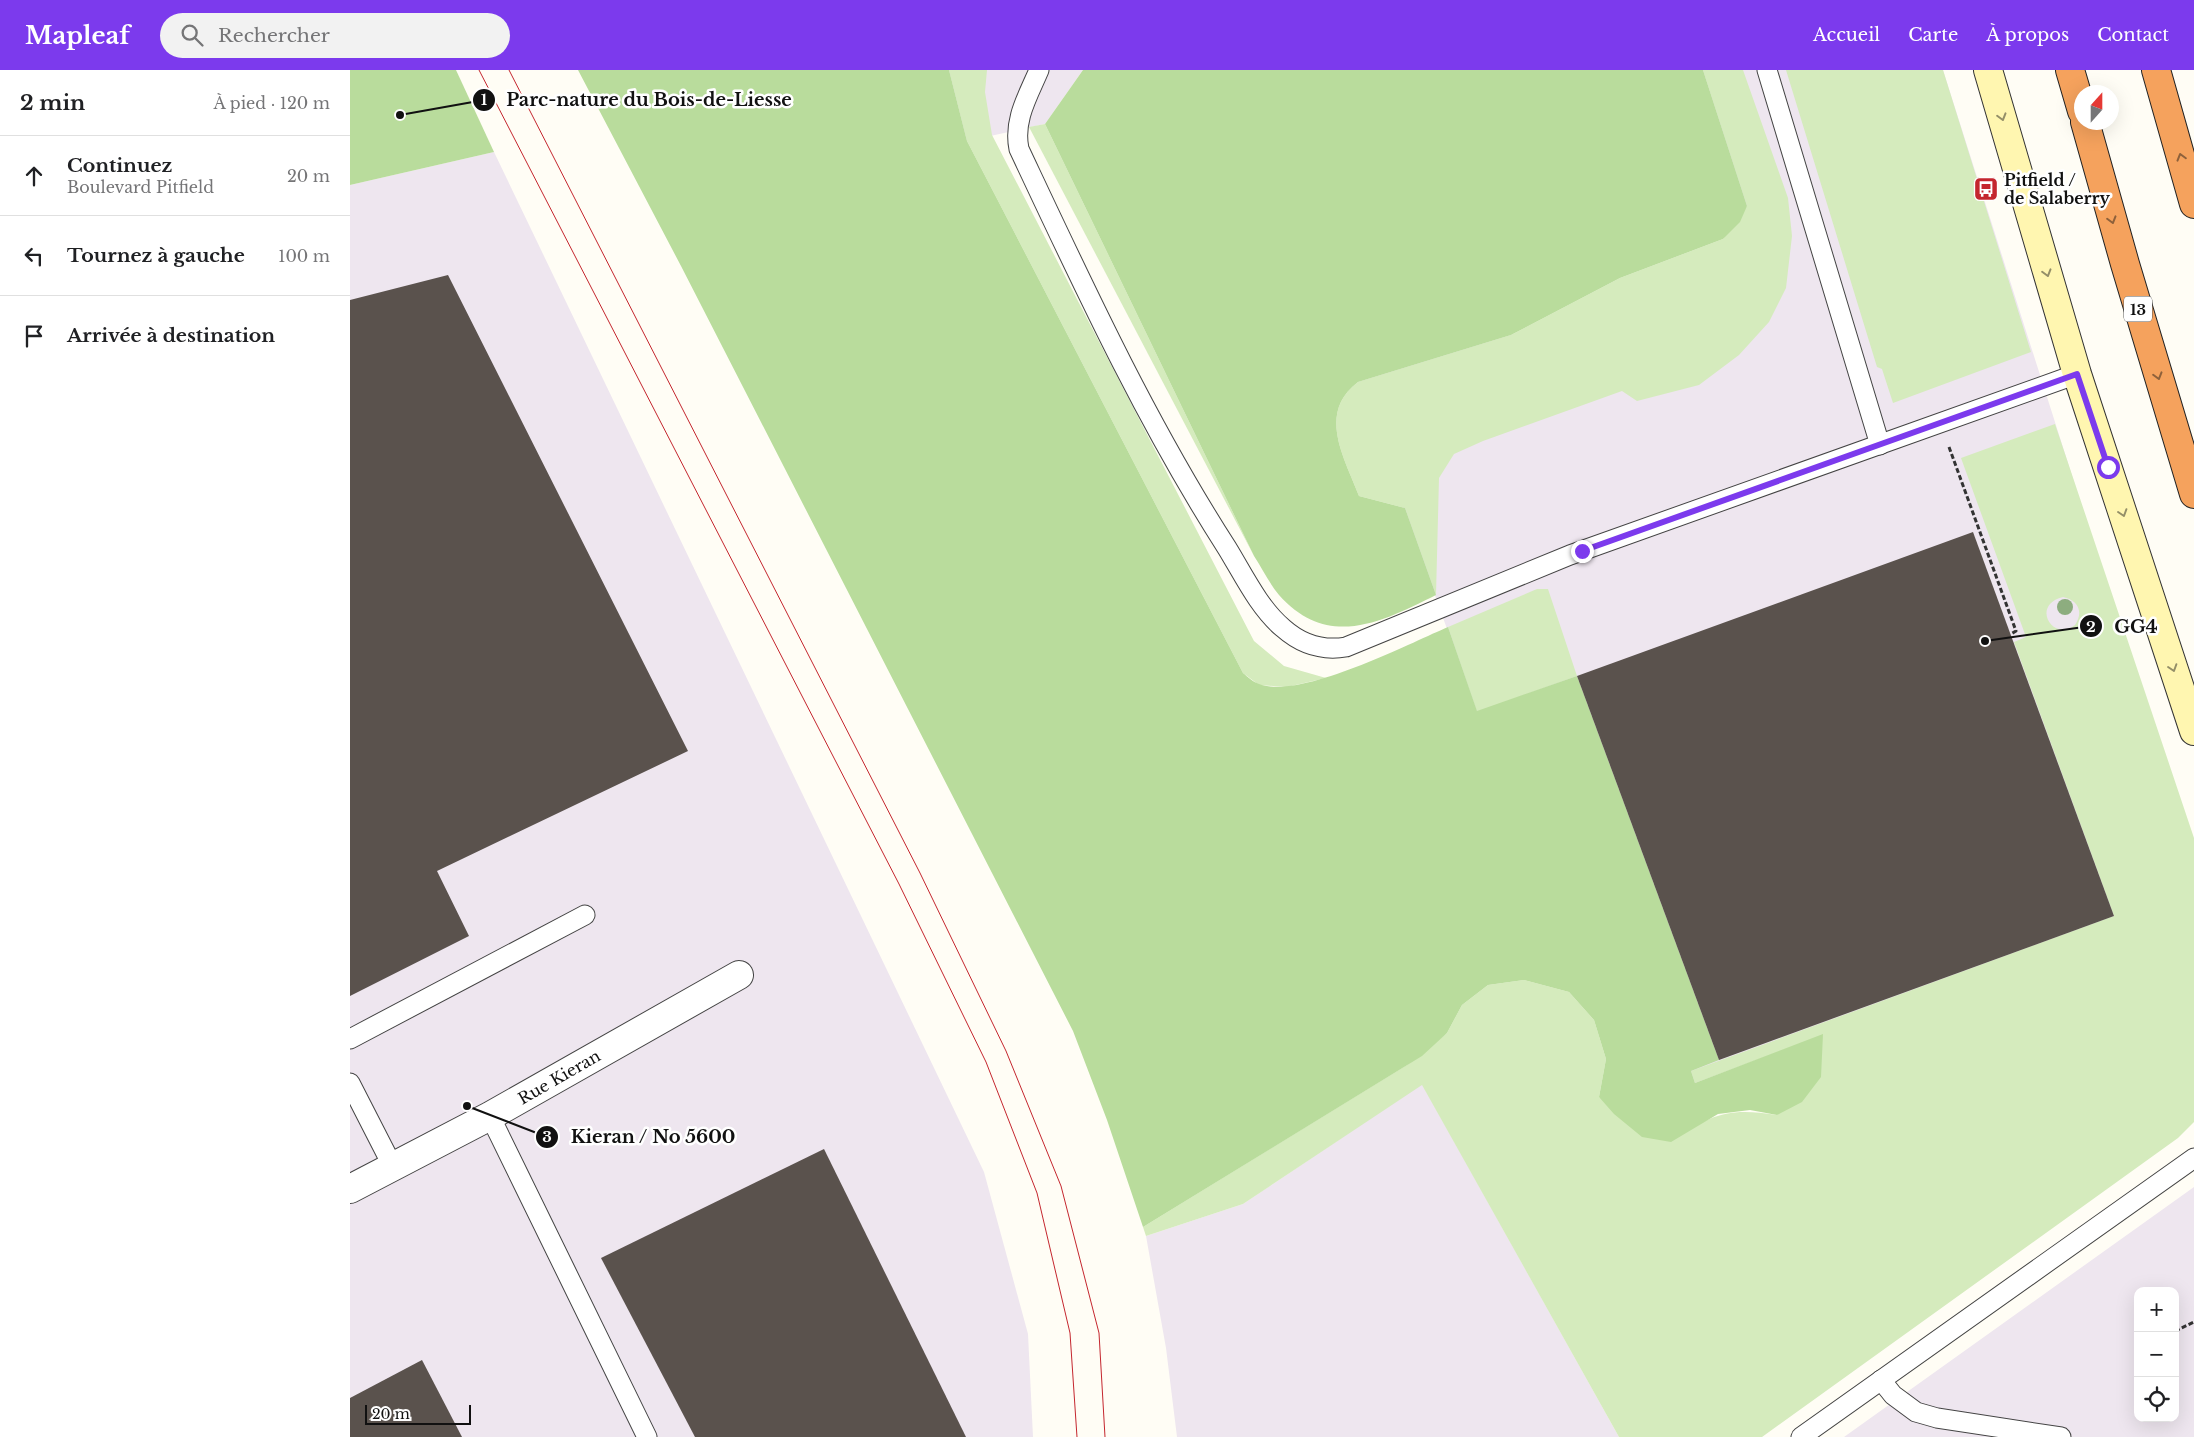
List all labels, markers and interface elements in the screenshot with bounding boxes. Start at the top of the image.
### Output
search box [160,13,510,58]
text: Mapleaf [25,21,130,50]
icon: search [178,21,206,49]
text: Rechercher [218,24,330,47]
text: Accueil [1813,24,1880,46]
text: Carte [1908,24,1958,46]
text: À propos [1986,24,2069,46]
text: Contact [2097,24,2169,46]
callout: Parc-nature du Bois-de-Liesse [471,83,802,116]
north arrow [2074,85,2119,130]
text: Parc-nature du Bois-de-Liesse [506,89,792,111]
text: 2 min [20,90,85,116]
text: 1 [481,90,488,109]
text: À pied · 120 m [214,93,330,113]
one-way arrow [1996,112,2006,120]
one-way arrow [2176,153,2186,162]
text: Continuez [67,154,172,177]
icon: ahead [20,162,48,190]
text: 20 m [287,166,330,186]
place label: Pitfield / de Salaberry [2004,170,2110,208]
bus stop icon: Pitfield / de Salaberry [1973,176,1999,202]
text: Boulevard Pitfield [67,177,214,197]
one-way arrow [2106,216,2117,224]
icon: left [20,242,48,270]
text: Tournez à gauche [67,244,245,267]
text: 100 m [278,246,330,266]
one-way arrow [2042,268,2052,276]
road number: 13 [2124,296,2152,322]
icon: arrive [20,322,48,350]
text: Arrivée à destination [67,324,275,347]
one-way arrow [2152,371,2162,380]
route start [2097,456,2120,479]
one-way arrow [2117,508,2127,517]
route end [1571,540,1594,563]
callout: GG4 [2079,610,2167,643]
text: GG4 [2114,616,2158,638]
text: 2 [2086,617,2096,636]
one-way arrow [2168,663,2178,671]
street label: Rue Kieran [514,1045,604,1109]
callout: Kieran / No 5600 [535,1120,745,1153]
text: Kieran / No 5600 [571,1126,735,1148]
text: 3 [542,1127,552,1146]
map controls [2134,1287,2179,1422]
button: + [2134,1287,2179,1332]
button: − [2134,1332,2179,1377]
button: locate [2134,1377,2179,1422]
scale bar [365,1402,471,1425]
text: 20 m [372,1405,410,1423]

